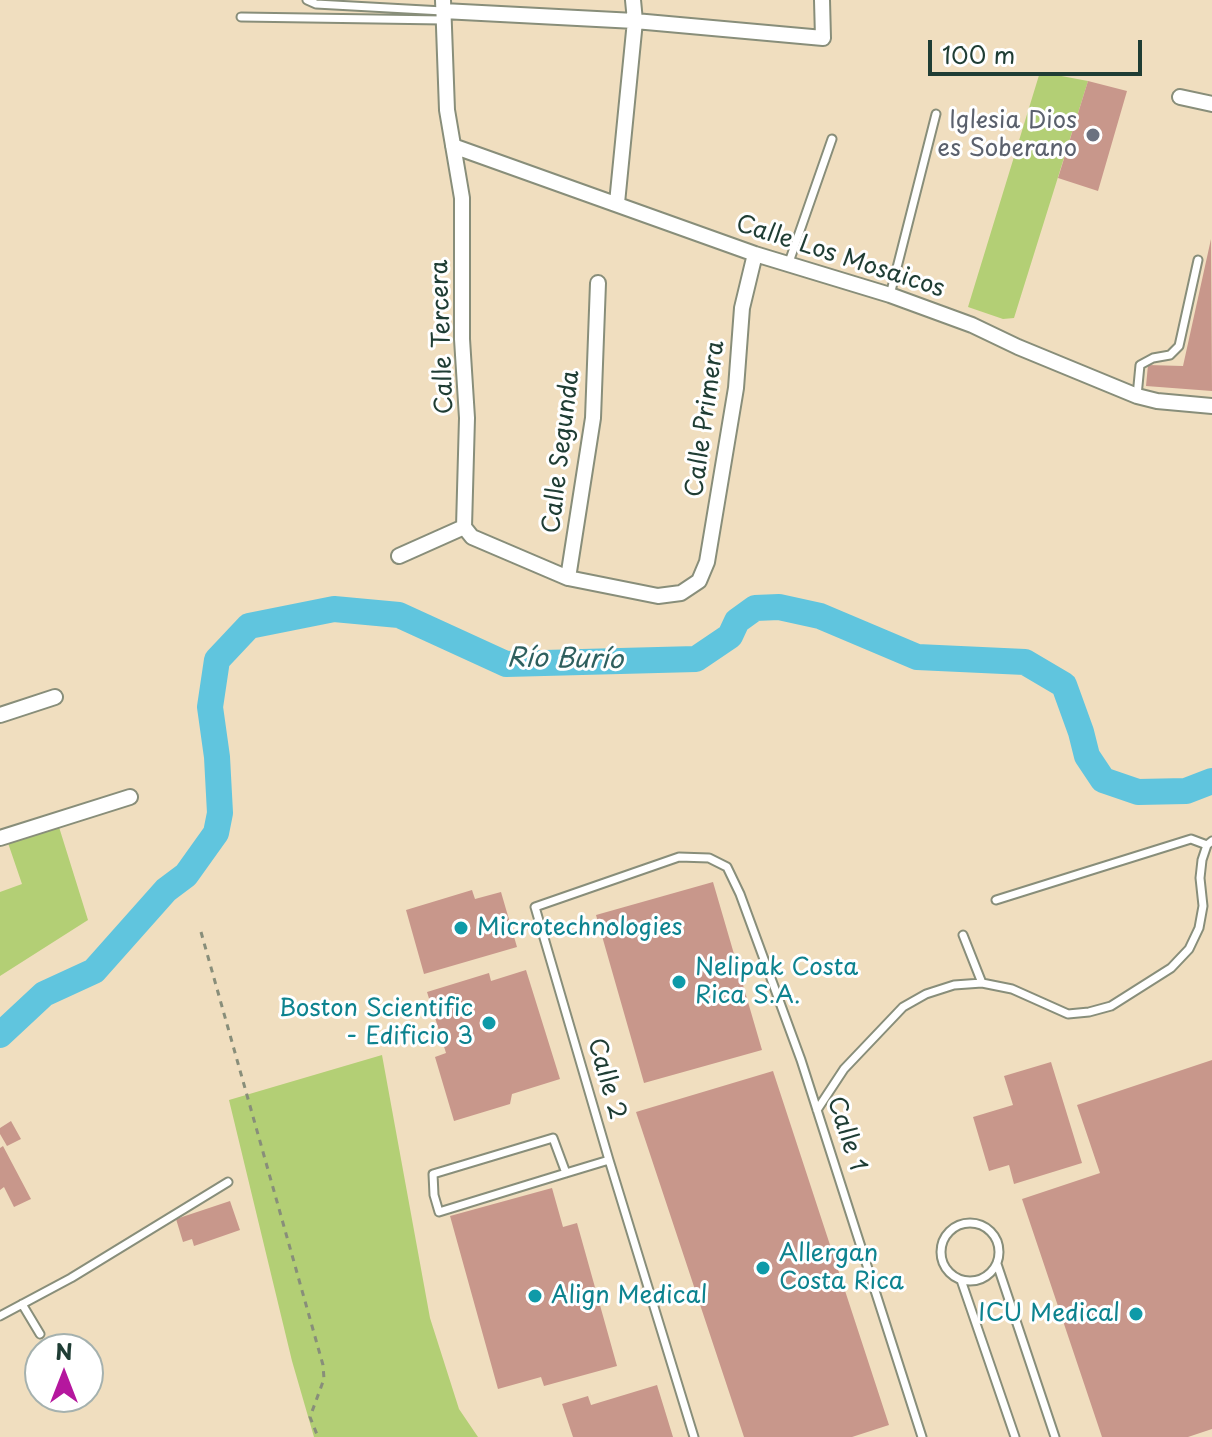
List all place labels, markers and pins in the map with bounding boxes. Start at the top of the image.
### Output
place label: Iglesia Dios es Soberano [937,107,1077,163]
marker: Iglesia Dios es Soberano [1084,126,1102,144]
place label: Microtechnologies [477,914,683,942]
marker: Microtechnologies [452,919,470,937]
place label: Nelipak Costa Rica S.A. [695,954,858,1010]
marker: Nelipak Costa Rica S.A. [670,973,688,991]
place label: Boston Scientific - Edificio 3 [279,995,473,1051]
marker: Boston Scientific - Edificio 3 [480,1014,498,1032]
place label: Allergan Costa Rica [779,1240,904,1296]
marker: Allergan Costa Rica [754,1259,772,1277]
place label: Align Medical [551,1282,707,1310]
marker: Align Medical [526,1287,544,1305]
place label: ICU Medical [978,1300,1120,1328]
marker: ICU Medical [1127,1305,1145,1323]

